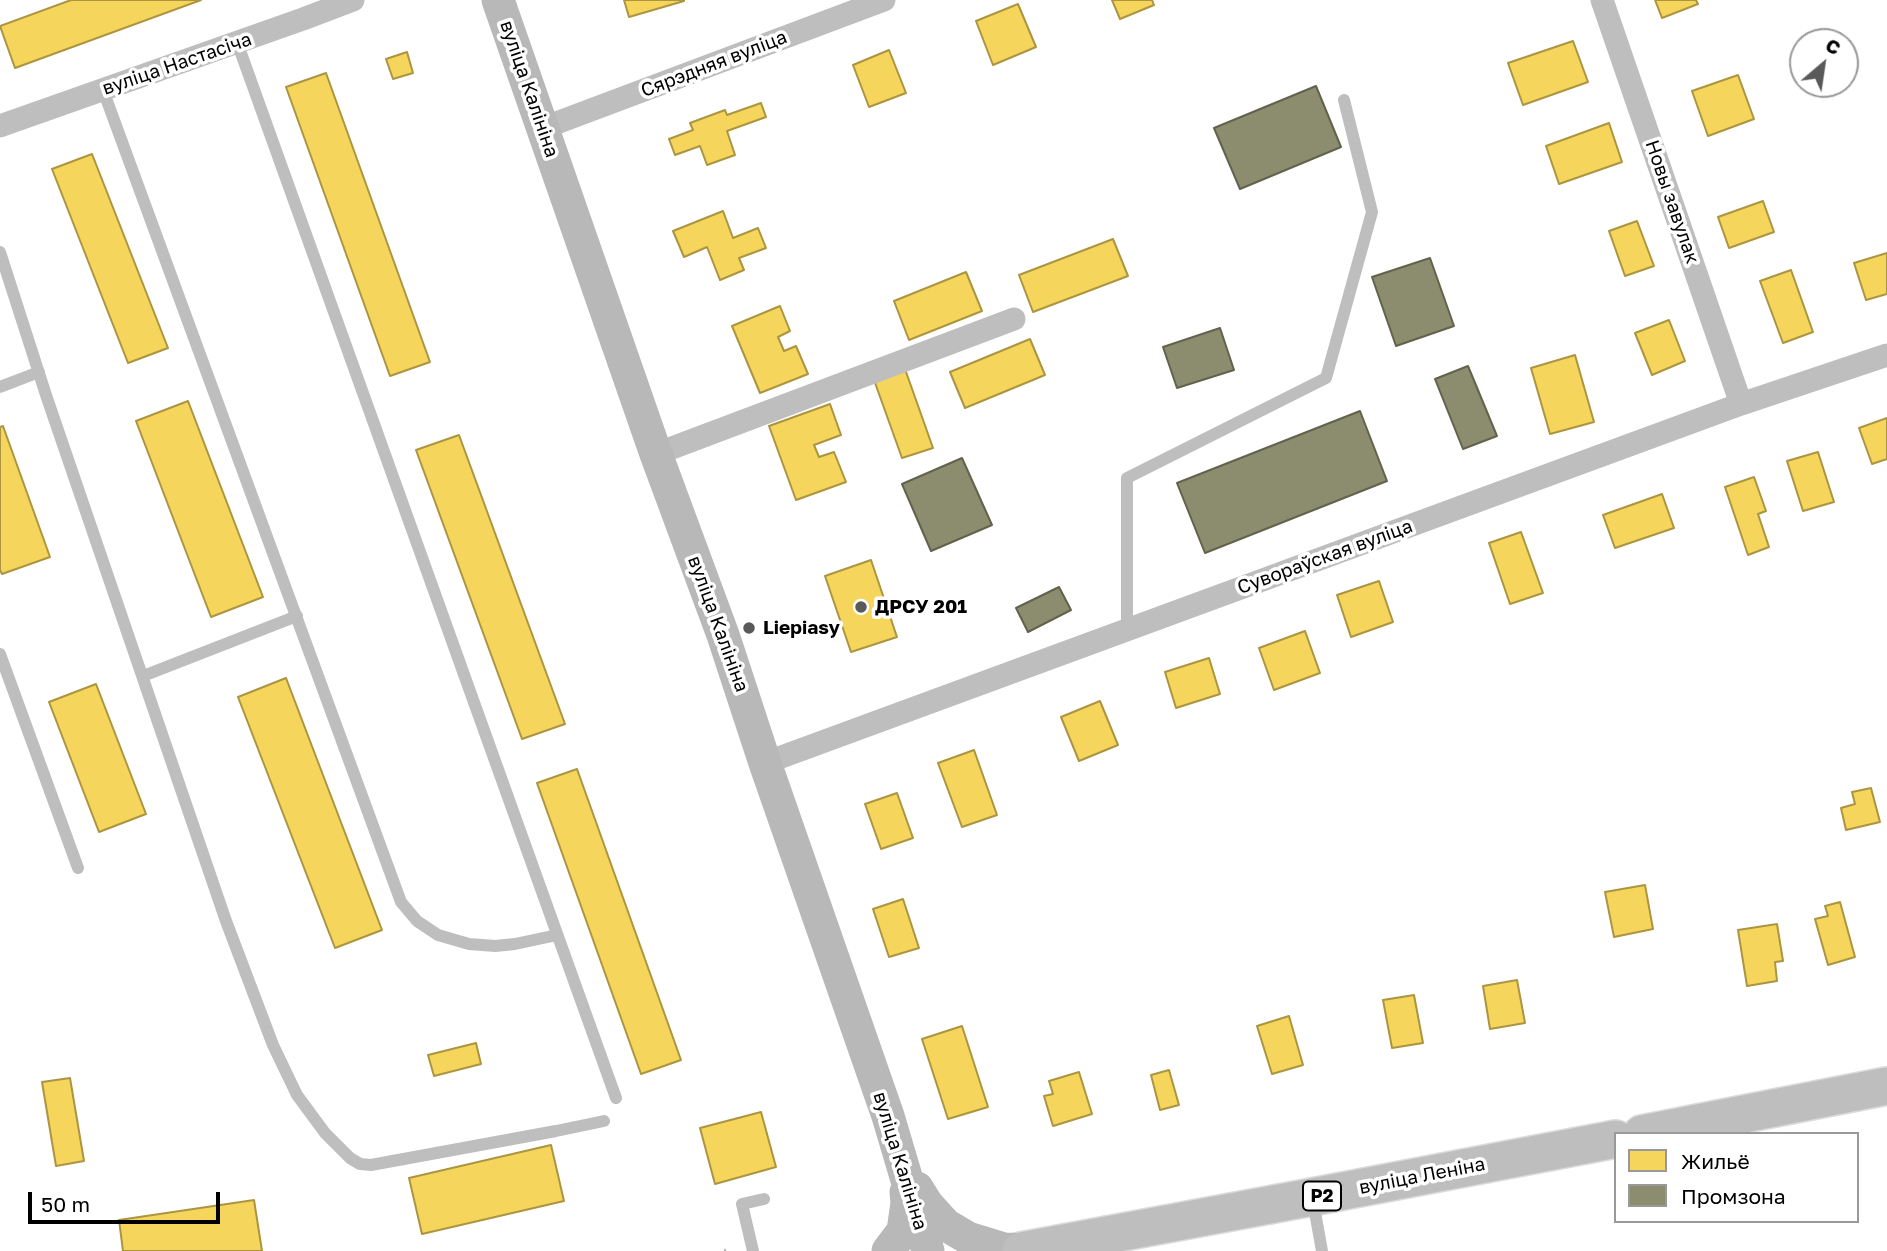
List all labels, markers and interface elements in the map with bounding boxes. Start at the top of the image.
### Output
street label: вуліца Калініна [495,18,563,160]
street label: Сярэдняя вуліца [638,26,790,102]
street label: вуліца Настасіча [99,28,255,100]
north arrow [1789,28,1859,98]
text: С [1822,33,1845,59]
street label: Новы завулак [1640,137,1704,267]
street label: Сувораўская вуліца [1234,515,1416,599]
street label: вуліца Калініна [683,553,753,695]
place label: ДРСУ 201 [875,596,967,618]
marker: ДРСУ 201 [853,599,869,615]
place label: Liepiasy [763,617,840,639]
marker: Liepiasy [741,620,757,636]
street label: вуліца Калініна [868,1089,932,1233]
legend [1614,1132,1859,1223]
text: Жильё [1681,1148,1750,1174]
street label: вуліца Леніна [1357,1153,1487,1199]
scale bar [32,1178,224,1222]
road number: Р2 [1303,1182,1341,1210]
text: Промзона [1681,1183,1786,1209]
text: 50 m [41,1191,90,1217]

